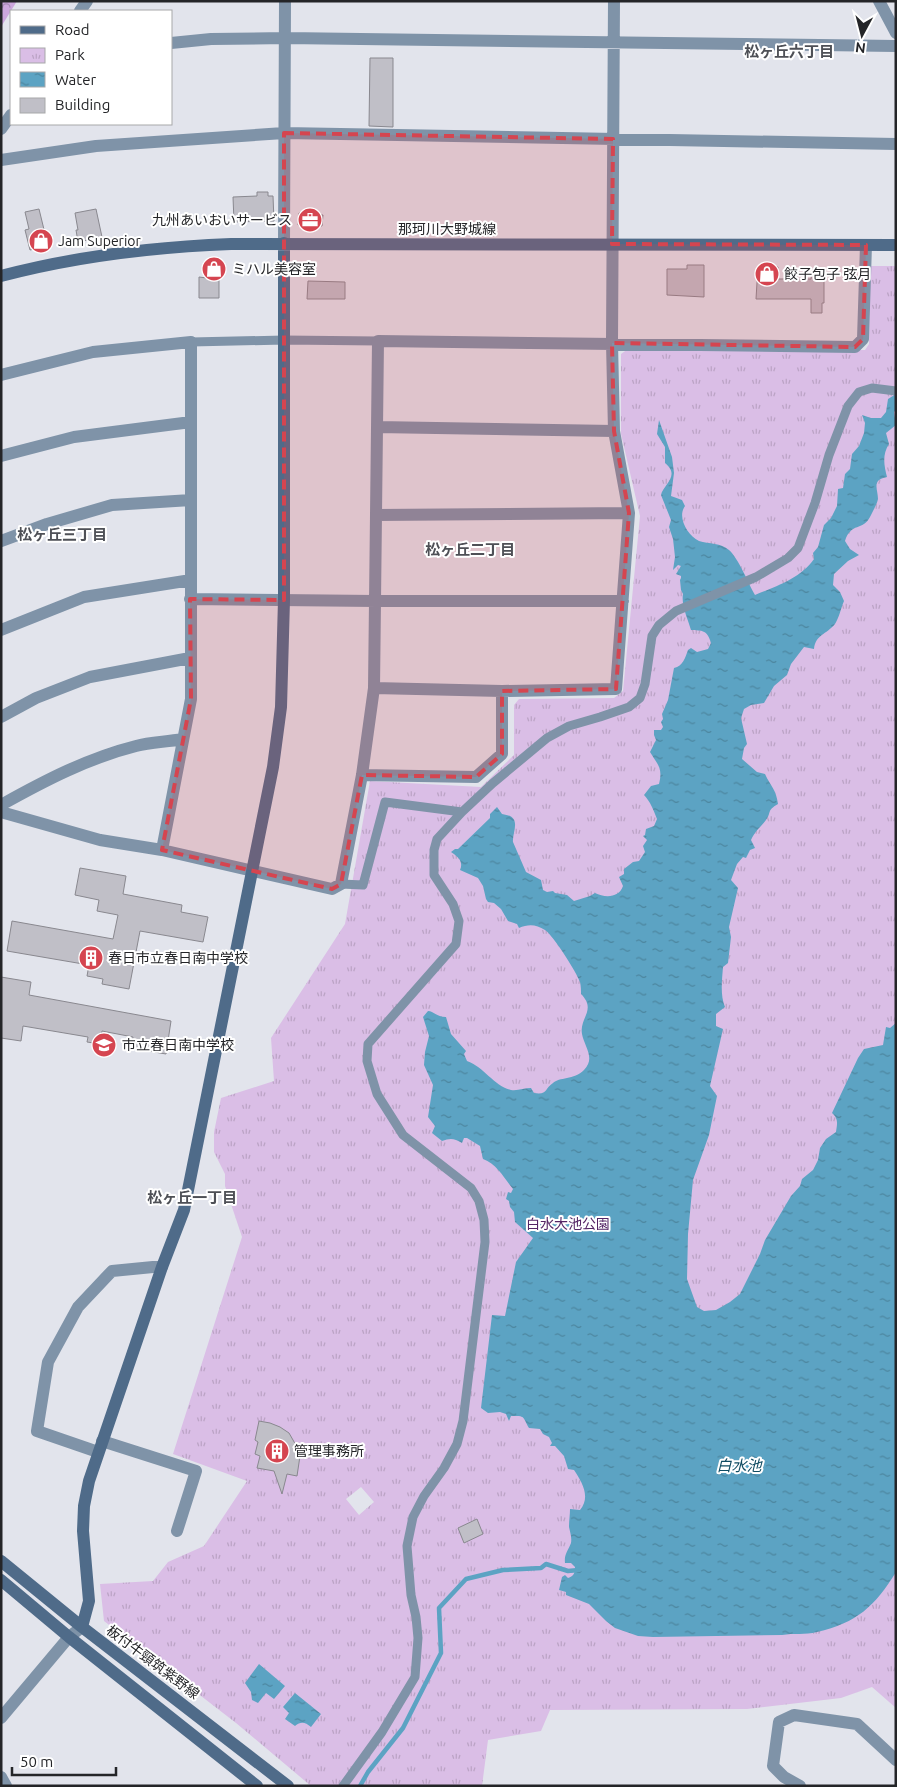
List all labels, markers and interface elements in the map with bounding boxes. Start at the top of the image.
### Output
legend [10,10,172,125]
north arrow [837,10,887,60]
text: Road [55,21,90,38]
text: N [854,39,867,56]
district label: 松ヶ丘六丁目 [744,43,834,60]
text: Park [55,46,85,63]
text: Water [55,71,96,88]
text: Building [55,96,110,113]
office icon: 九州あいおいサービス [297,207,323,233]
place label: 九州あいおいサービス [152,212,292,228]
street label: 那珂川大野城線 [398,221,496,237]
shop icon: Jam Superior [28,228,54,254]
place label: Jam Superior [58,233,142,249]
shop icon: ミハル美容室 [201,256,227,282]
place label: ミハル美容室 [232,261,316,277]
shop icon: 餃子包子 弦月 [754,261,780,287]
place label: 餃子包子 弦月 [784,266,871,282]
district label: 松ヶ丘三丁目 [17,526,107,543]
district label: 松ヶ丘二丁目 [425,541,515,558]
building icon: 春日市立春日南中学校 [78,945,104,971]
place label: 春日市立春日南中学校 [108,950,248,966]
school or university icon: 市立春日南中学校 [91,1032,117,1058]
place label: 市立春日南中学校 [122,1037,234,1053]
district label: 松ヶ丘一丁目 [147,1189,237,1206]
park label: 白水大池公園 [526,1216,610,1232]
building icon: 管理事務所 [264,1438,290,1464]
place label: 管理事務所 [294,1443,364,1459]
water label: 白水池 [716,1457,763,1474]
street label: 板付牛頸筑紫野線 [103,1622,203,1702]
scale bar [12,1744,116,1776]
text: 50 m [20,1753,53,1770]

